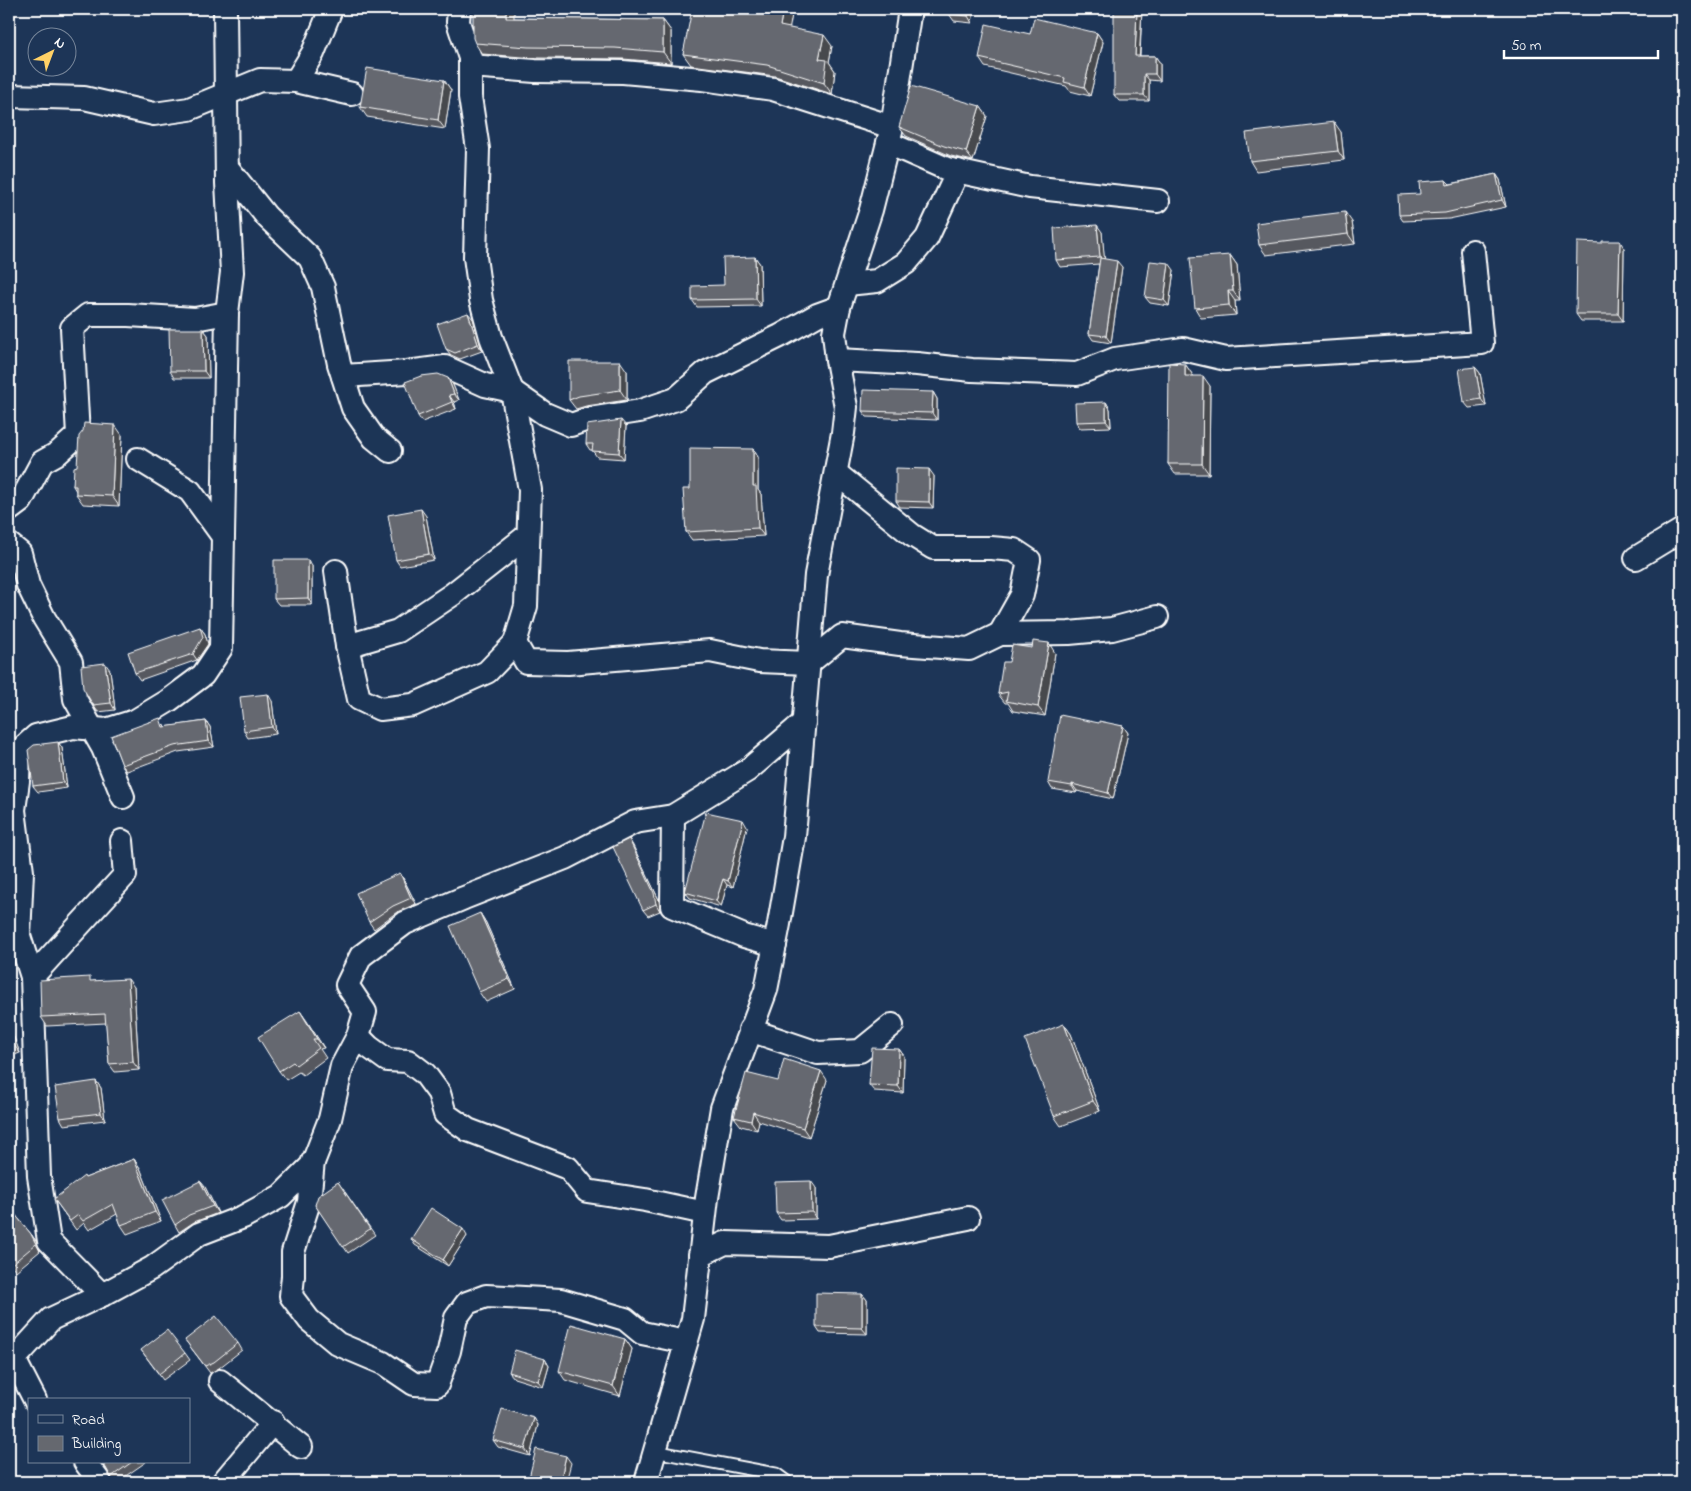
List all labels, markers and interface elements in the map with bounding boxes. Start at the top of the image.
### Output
north arrow [28,28,78,78]
scale bar [1504,28,1657,60]
text: N [49,32,70,54]
text: 50 m [1511,35,1542,57]
legend [28,1398,190,1464]
text: Road [72,1409,105,1431]
text: Building [71,1433,121,1456]

